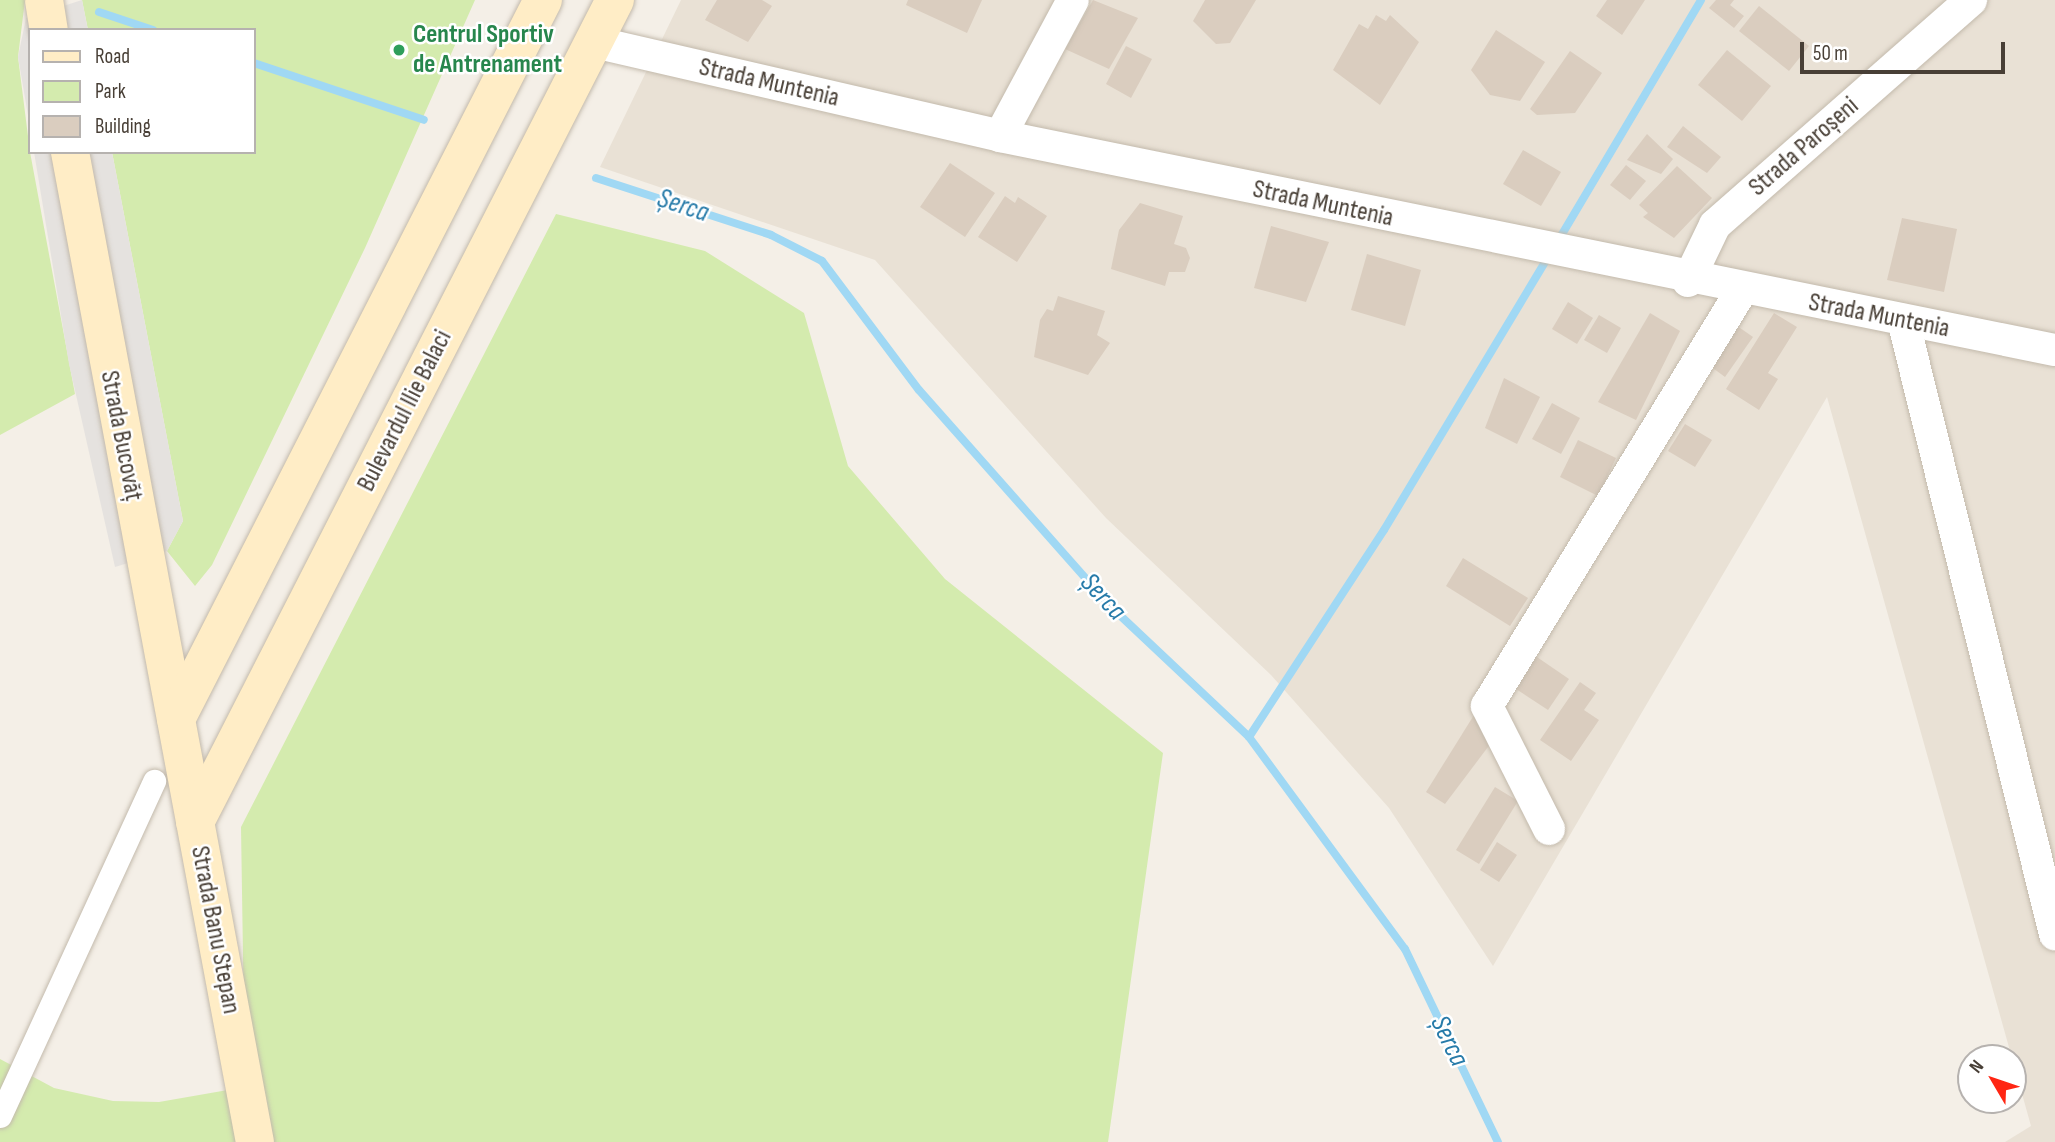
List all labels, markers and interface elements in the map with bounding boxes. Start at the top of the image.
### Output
place label: Centrul Sportiv de Antrenament [413,19,562,80]
legend [28,28,256,154]
scale bar [1803,28,2008,72]
text: 50 m [1813,41,1848,66]
marker: Centrul Sportiv de Antrenament [391,42,407,58]
text: Road [95,44,130,69]
street label: Strada Muntenia [696,52,842,114]
text: Park [95,79,126,104]
street label: Strada Paroșeni [1743,91,1865,203]
text: Building [95,114,151,139]
street label: Strada Muntenia [1250,174,1396,234]
water label: Șerca [653,182,713,230]
street label: Strada Muntenia [1806,287,1952,345]
street label: Bulevardul Ilie Balaci [351,325,459,497]
street label: Strada Bucovăț [93,368,149,504]
water label: Șerca [1073,566,1133,628]
street label: Strada Banu Stepan [183,844,247,1016]
water label: Șerca [1422,1010,1476,1072]
north arrow [1957,1044,2027,1114]
text: N [1965,1056,1989,1078]

